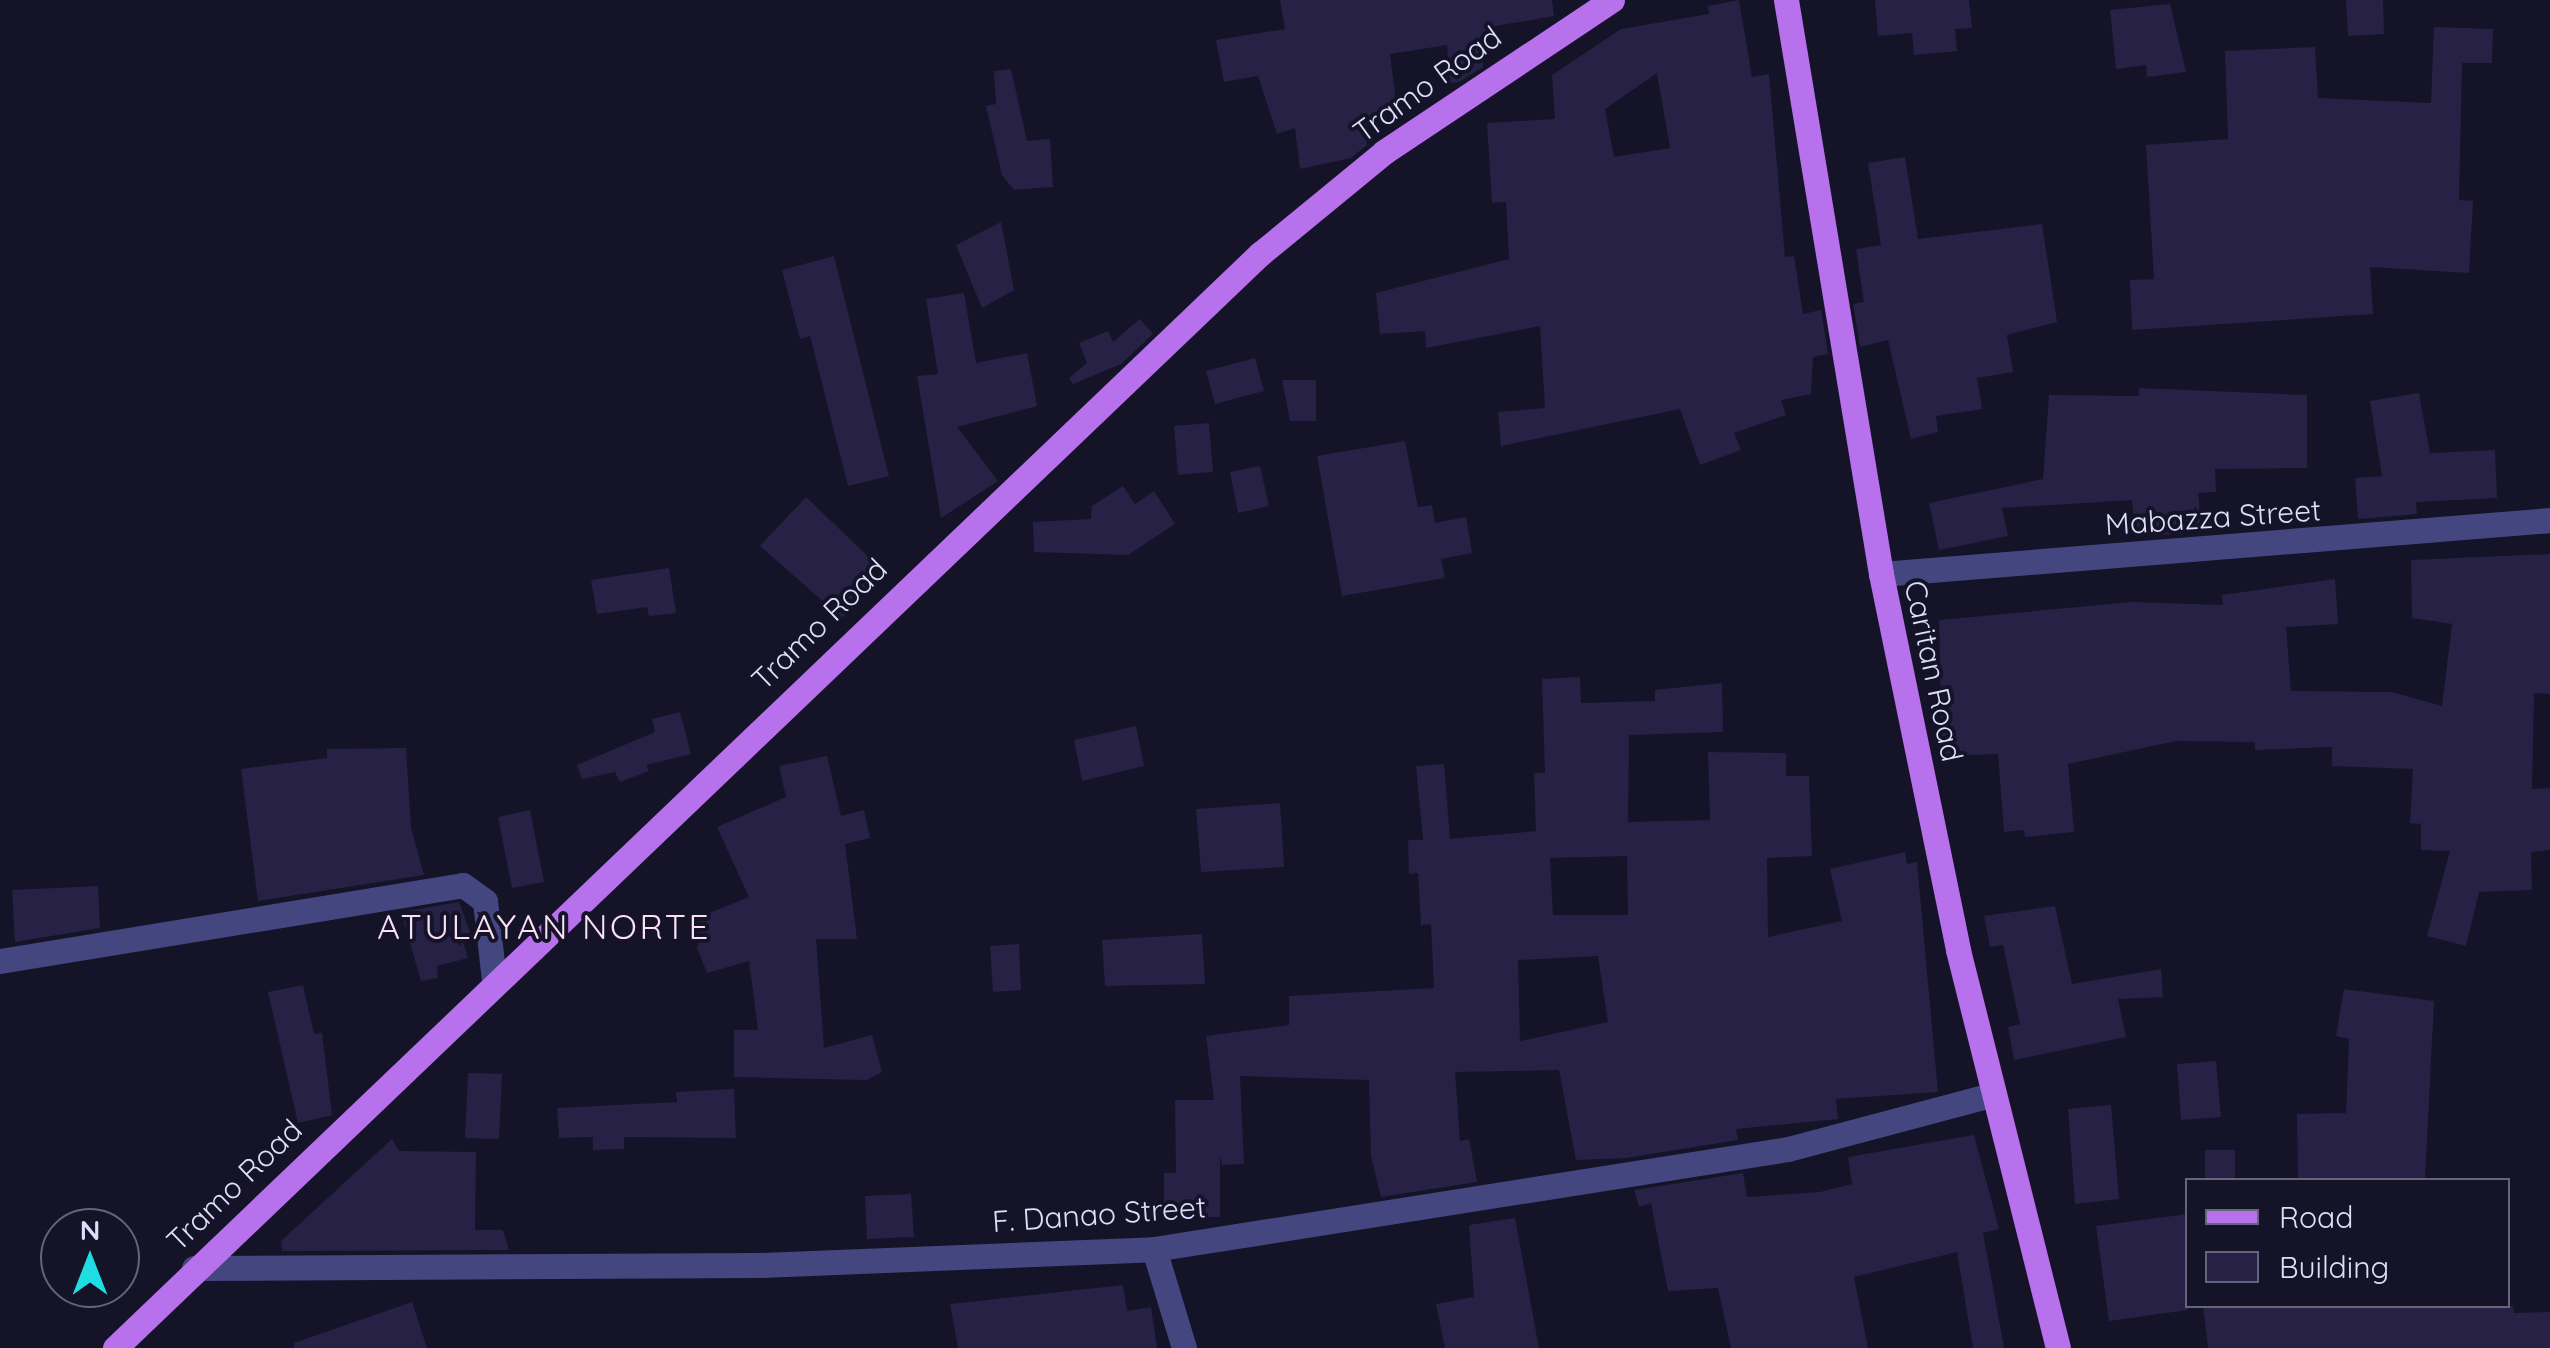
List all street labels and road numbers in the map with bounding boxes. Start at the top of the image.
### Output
street label: Tramo Road [1346,18,1508,150]
street label: Mabazza Street [2104,491,2322,543]
street label: Tramo Road [744,551,894,697]
street label: Caritan Road [1897,577,1971,765]
street label: Tramo Road [159,1112,309,1258]
street label: F. Danao Street [991,1189,1207,1239]

